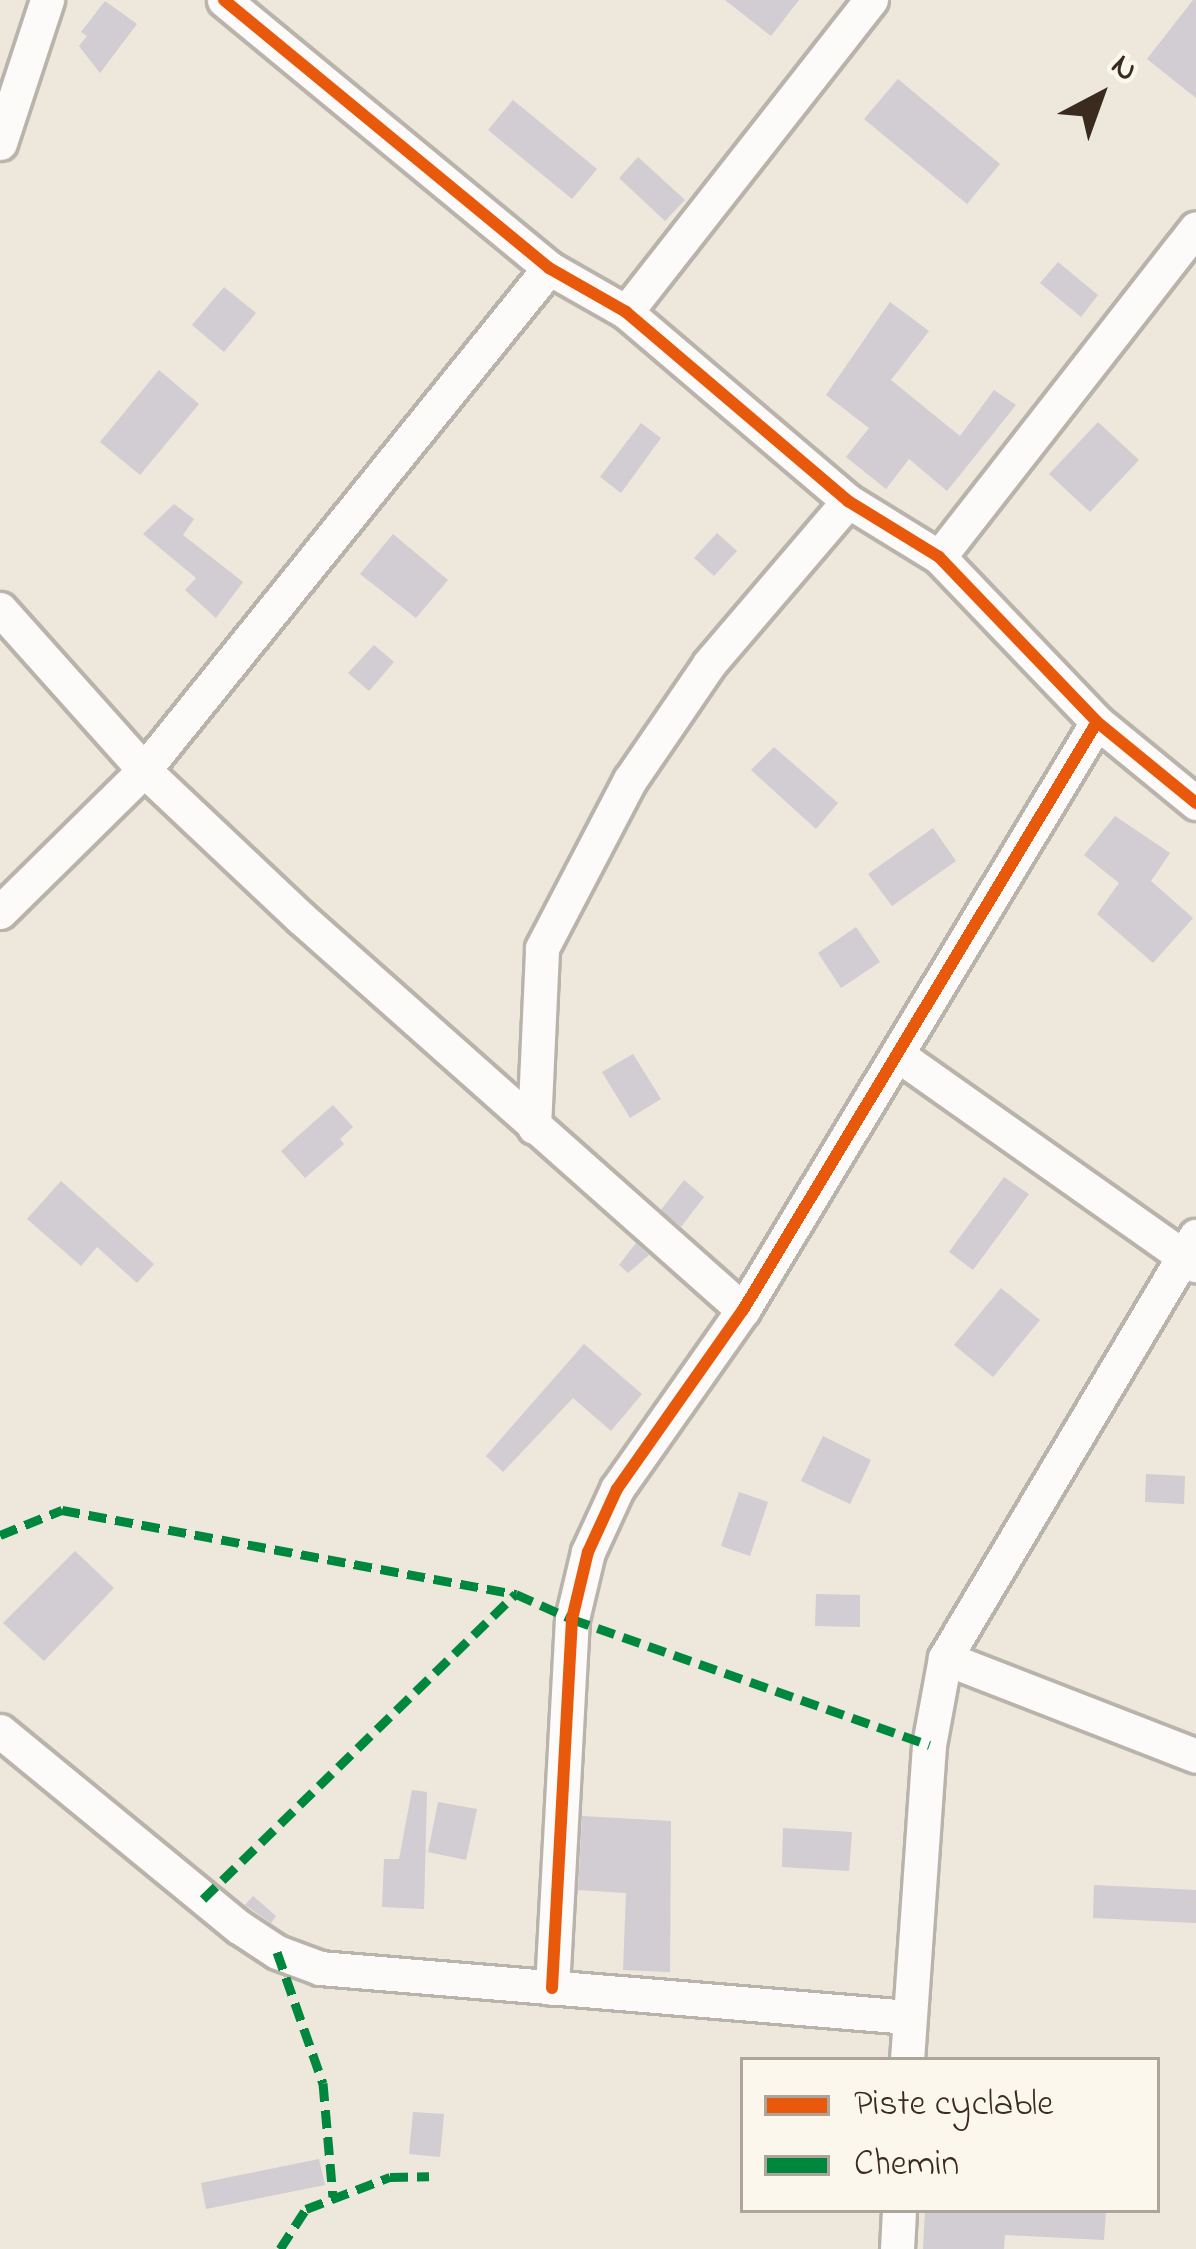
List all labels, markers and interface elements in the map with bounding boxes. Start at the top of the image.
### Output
north arrow [1040,36,1160,156]
text: N [1099,43,1148,94]
legend [740,2057,1160,2213]
text: Piste cyclable [854,2079,1053,2132]
text: Chemin [854,2139,959,2192]

